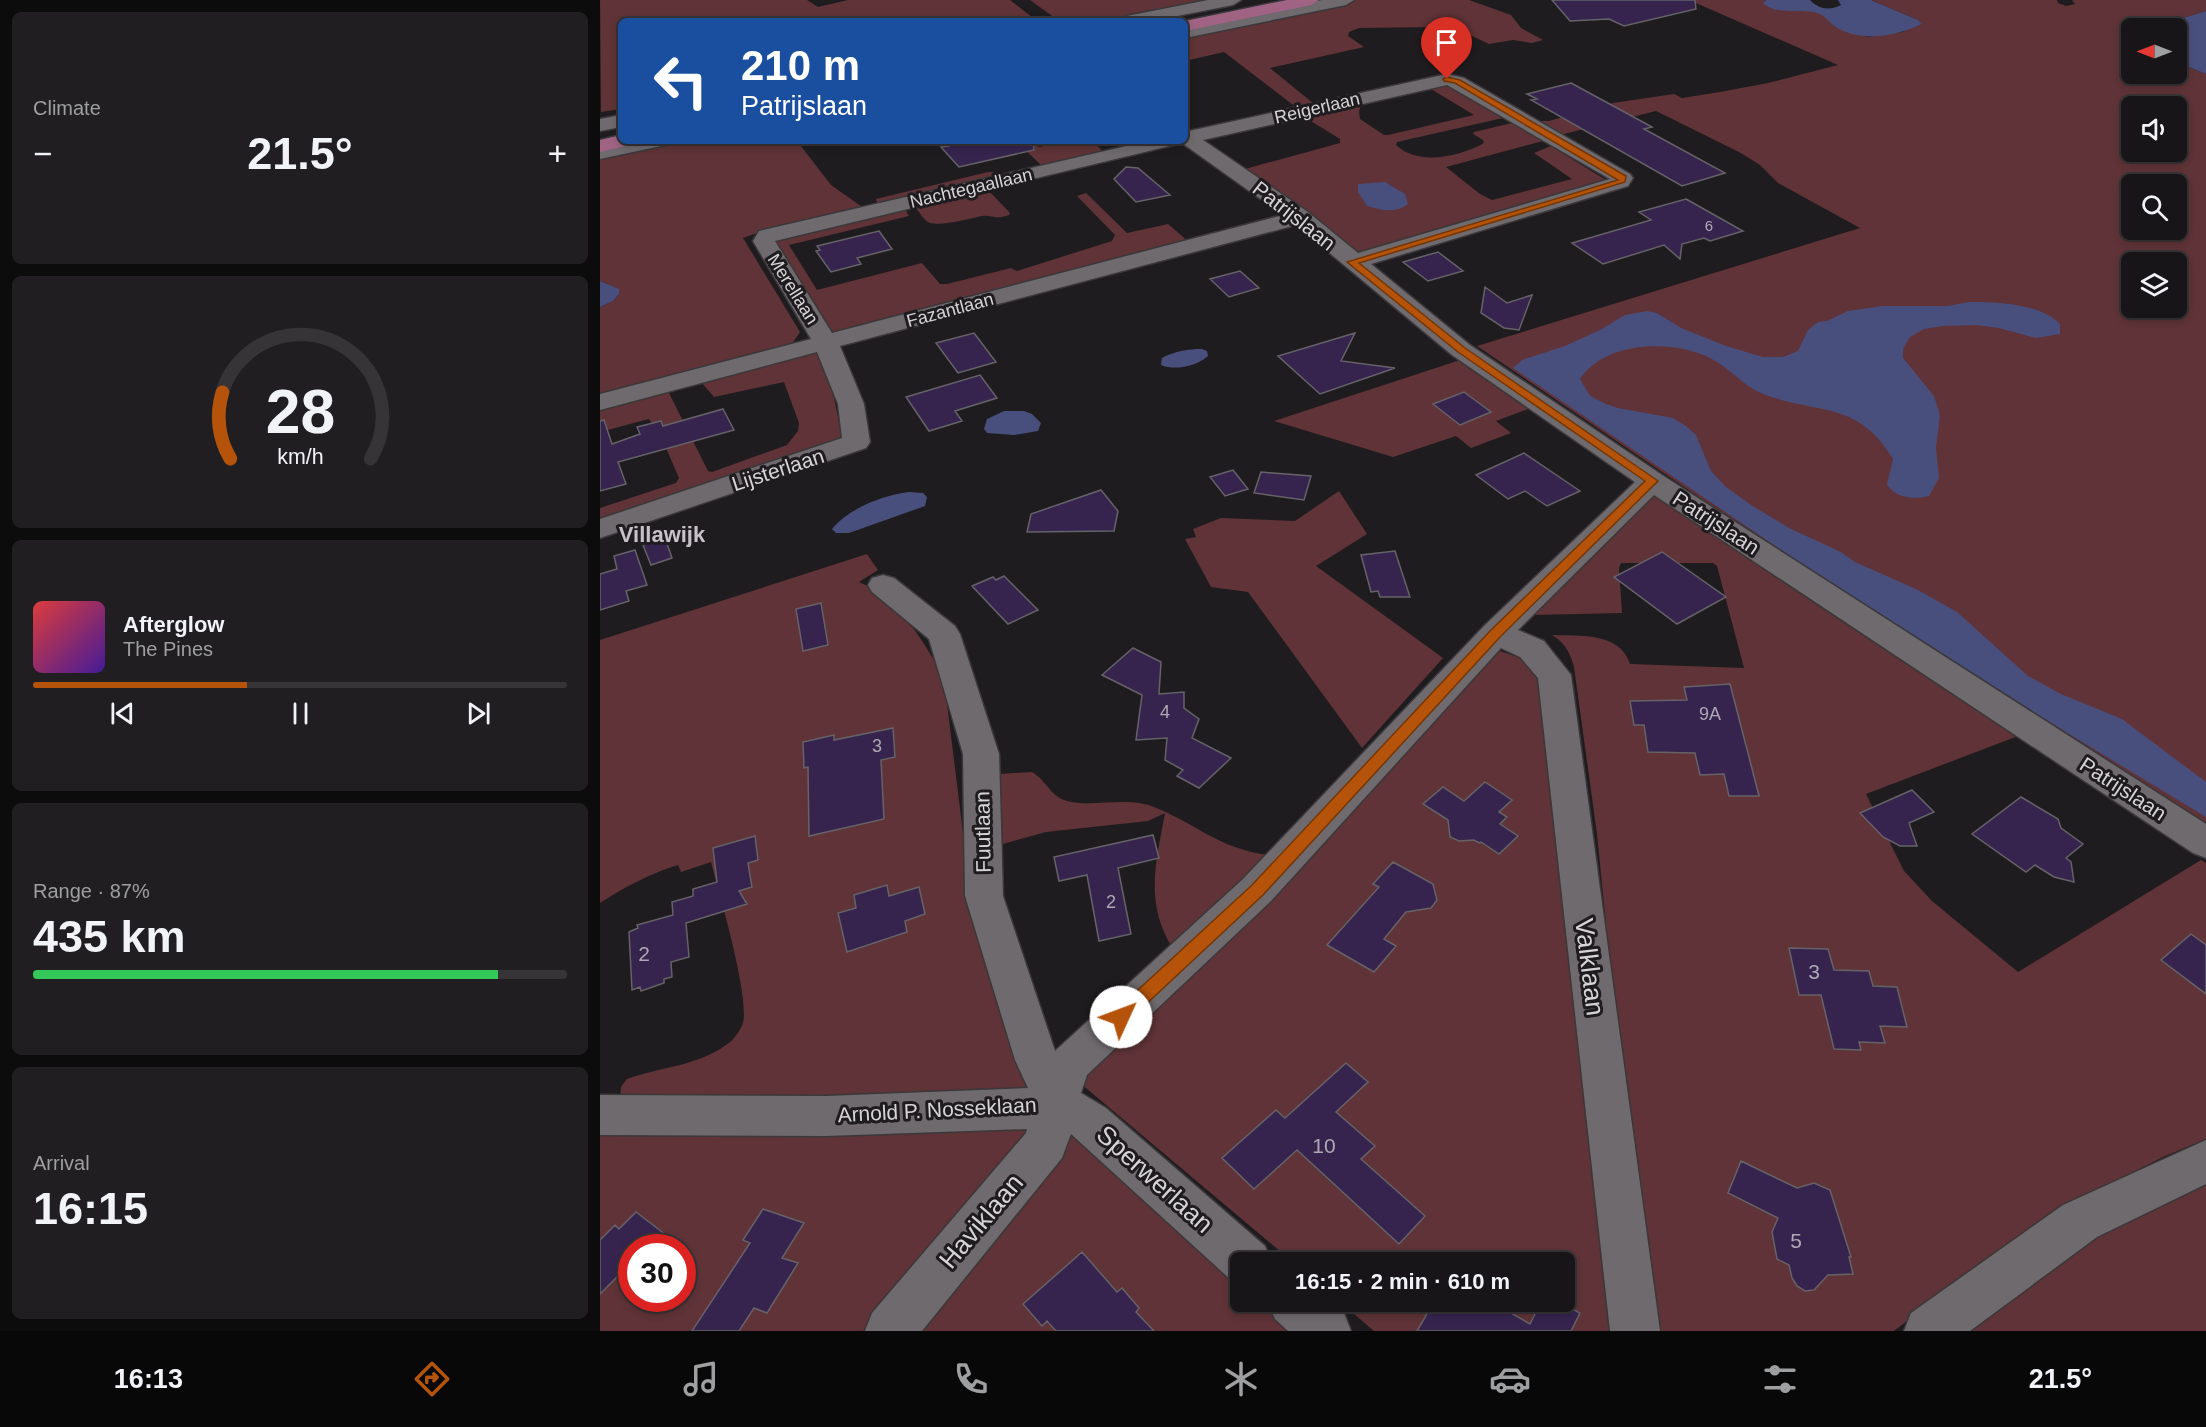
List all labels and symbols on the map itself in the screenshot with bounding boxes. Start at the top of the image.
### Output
pin [1421,17,1472,79]
north arrow [2121,18,2187,84]
street label: Reigerlaan [1272,88,1362,128]
street label: Nachtegaallaan [908,164,1034,212]
street label: Patrijslaan [1249,176,1340,255]
house number: 6 [1705,217,1713,234]
street label: Merellaan [764,250,822,328]
street label: Fazantlaan [904,289,996,331]
street label: Lijsterlaan [729,444,827,495]
street label: Patrijslaan [1669,486,1764,559]
district label: Villawijk [619,522,706,547]
house number: 4 [1160,702,1170,722]
house number: 9A [1699,704,1721,724]
house number: 3 [872,736,882,756]
street label: Patrijslaan [2076,752,2171,825]
street label: Fuutlaan [970,791,995,873]
house number: 2 [1106,892,1116,912]
street label: Valklaan [1569,917,1611,1017]
house number: 2 [638,942,650,965]
house number: 3 [1808,960,1820,983]
position arrow [1089,985,1153,1049]
street label: Arnold P. Nosseklaan [837,1093,1037,1126]
street label: Sperwerlaan [1091,1119,1219,1239]
house number: 10 [1312,1134,1336,1157]
street label: Haviklaan [933,1168,1029,1274]
house number: 5 [1790,1229,1802,1252]
speed limit sign: 30 [618,1234,696,1312]

